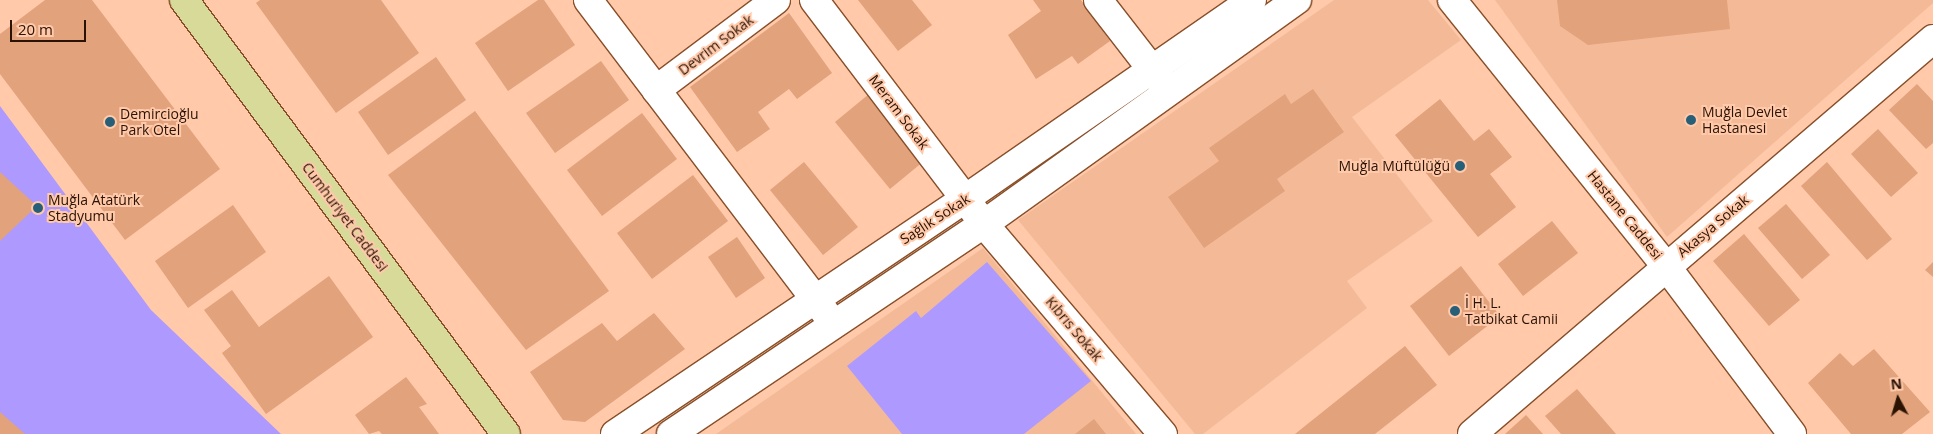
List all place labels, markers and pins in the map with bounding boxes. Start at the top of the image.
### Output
place label: Muğla Devlet Hastanesi [1702,104,1787,136]
place label: Demircioğlu Park Otel [120,106,199,138]
marker: Muğla Devlet Hastanesi [1684,113,1698,127]
marker: Demircioğlu Park Otel [104,116,116,128]
place label: Muğla Müftülüğü [1338,158,1450,174]
marker: Muğla Müftülüğü [1454,160,1466,172]
place label: Muğla Atatürk Stadyumu [48,192,140,224]
marker: Muğla Atatürk Stadyumu [32,202,44,214]
place label: İ H. L. Tatbikat Camii [1465,295,1558,328]
marker: İ H. L. Tatbikat Camii [1449,305,1461,317]

